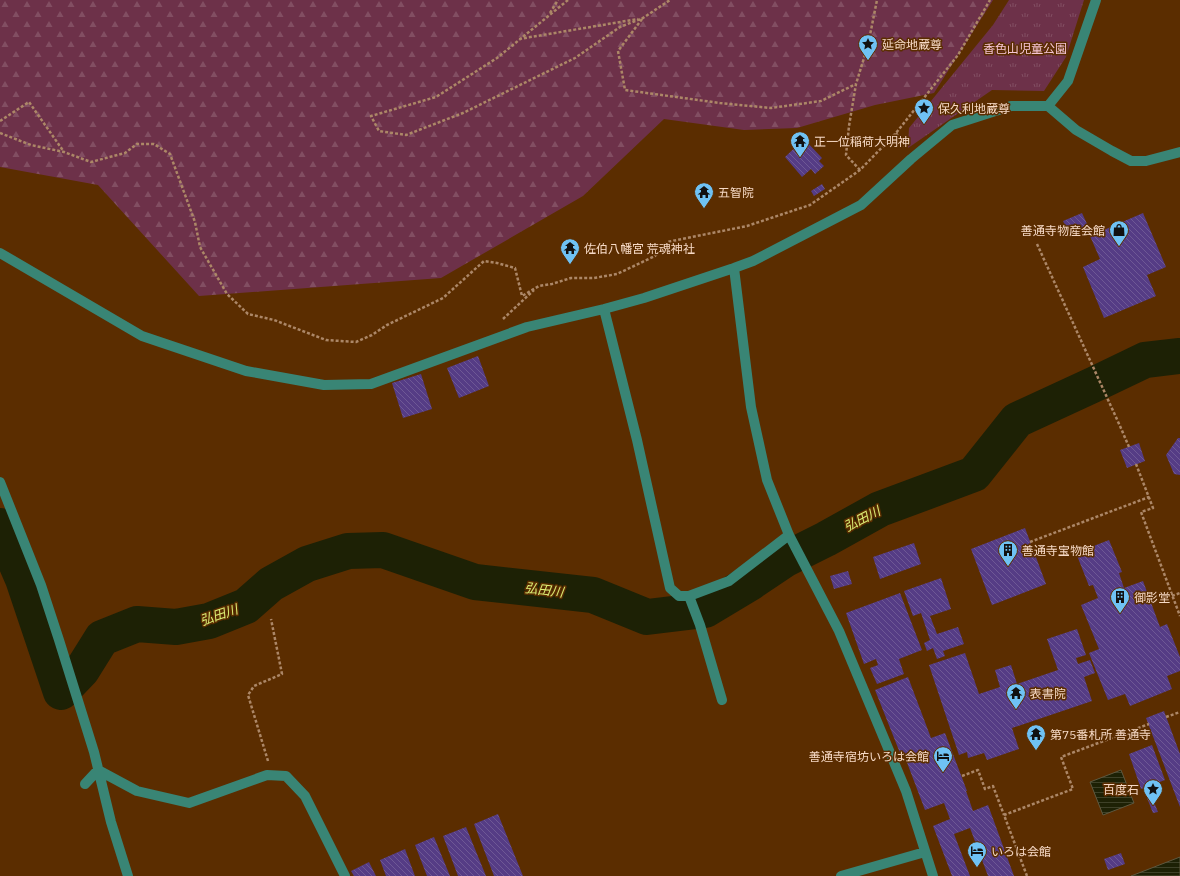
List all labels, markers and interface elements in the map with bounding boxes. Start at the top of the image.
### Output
place icon: 延命地蔵尊 [857,33,879,61]
place label: 延命地蔵尊 [882,37,942,52]
park label: 香色山児童公園 [983,41,1067,56]
place icon: 保久利地蔵尊 [913,97,935,125]
place label: 保久利地蔵尊 [938,101,1010,116]
temple icon: 正一位稲荷大明神 [789,130,811,158]
place label: 正一位稲荷大明神 [814,134,910,149]
temple icon: 五智院 [693,181,715,209]
place label: 五智院 [718,185,754,200]
shop icon: 善通寺物産会館 [1108,219,1130,247]
place label: 善通寺物産会館 [1021,223,1105,238]
temple icon: 佐伯八幡宮 荒魂神社 [559,237,581,265]
place label: 佐伯八幡宮 荒魂神社 [584,241,695,256]
water label: 弘田川 [841,502,885,535]
building icon: 善通寺宝物館 [997,539,1019,567]
place label: 善通寺宝物館 [1022,543,1094,558]
water label: 弘田川 [524,579,566,601]
building icon: 御影堂 [1109,586,1131,614]
place label: 御影堂 [1134,590,1170,605]
water label: 弘田川 [198,600,242,629]
temple icon: 表書院 [1005,682,1027,710]
place label: 表書院 [1029,686,1066,701]
temple icon: 第75番札所 善通寺 [1025,723,1047,751]
place label: 第75番札所 善通寺 [1050,727,1151,742]
hotel icon: 善通寺宿坊いろは会館 [932,745,954,773]
place label: 善通寺宿坊いろは会館 [809,749,929,764]
place icon: 百度石 [1142,778,1164,806]
place label: 百度石 [1103,782,1139,797]
hotel icon: いろは会館 [966,840,988,868]
place label: いろは会館 [991,844,1051,859]

